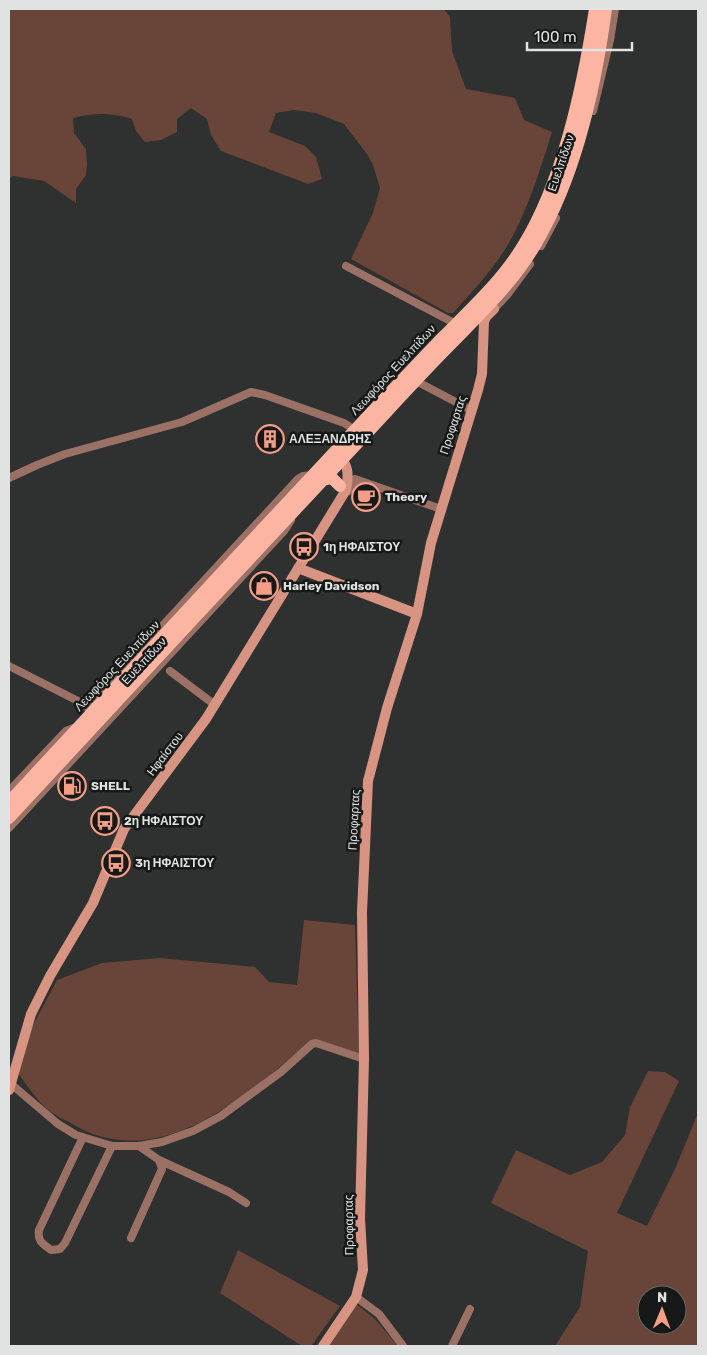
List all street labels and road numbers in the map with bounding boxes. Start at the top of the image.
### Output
street label: Ευελπίδων [545,133,577,193]
street label: Λεωφόρος Ευελπίδων [348,322,438,418]
street label: Προφαρτας [437,394,469,456]
street label: Λεωφόρος Ευελπίδων [72,618,162,714]
street label: Ευελπίδων [119,635,169,687]
street label: Ηφαίστου [144,729,186,779]
street label: Προφαρτας [345,789,363,851]
street label: Προφαρτας [341,1194,357,1256]

